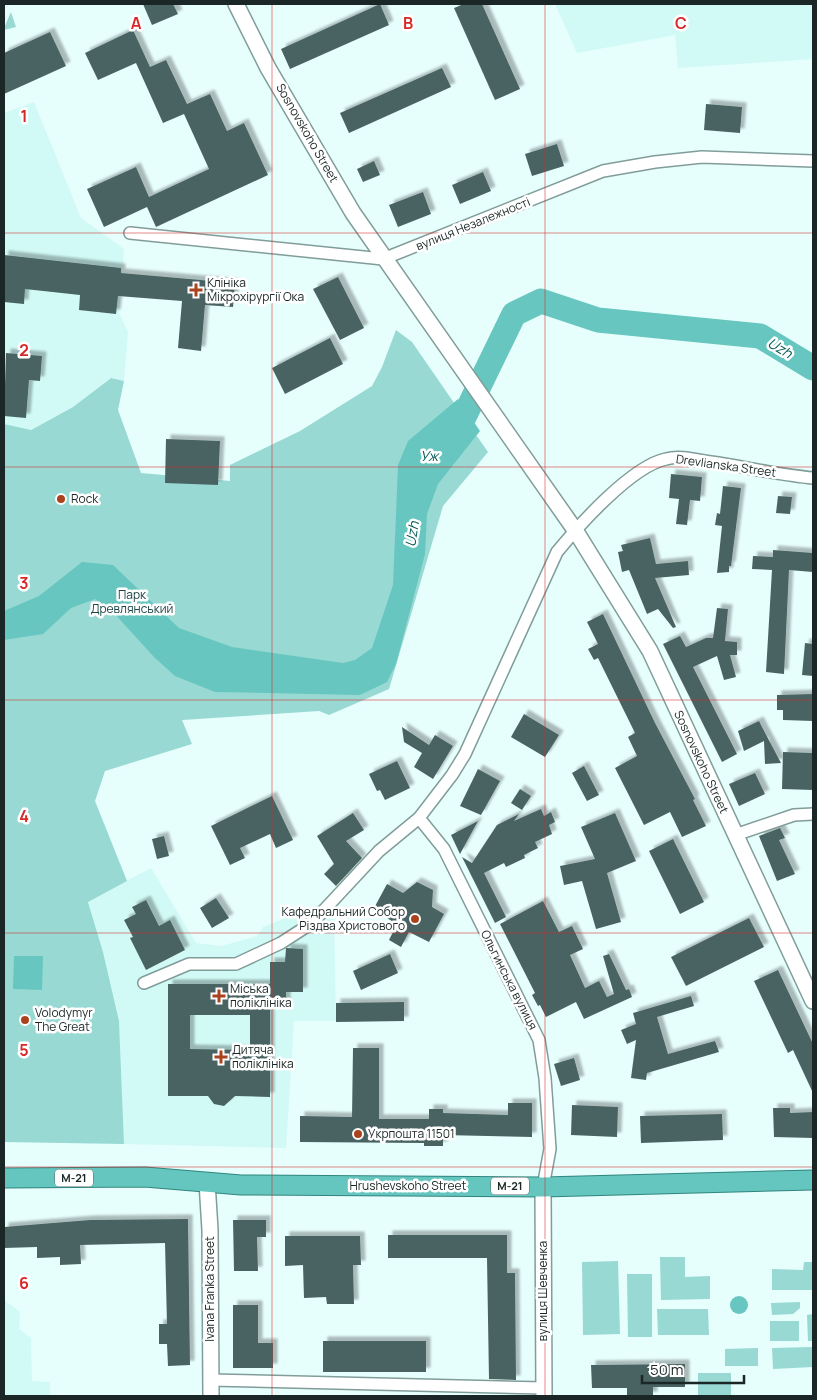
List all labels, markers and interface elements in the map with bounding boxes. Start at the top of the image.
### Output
text: A [131,12,142,34]
text: B [403,12,413,34]
text: C [675,12,687,34]
street label: Sosnovskoho Street [272,80,343,186]
text: 1 [20,105,28,127]
street label: вулиця Незалежності [413,193,533,254]
place label: Клініка Мікрохірургії Ока [207,274,304,305]
marker: Клініка Мікрохірургії Ока [189,283,203,297]
water label: Uzh [764,333,797,363]
text: 2 [19,339,29,361]
water label: Уж [420,446,440,465]
street label: Drevlianska Street [675,450,777,481]
place label: Rock [71,490,99,507]
marker: Rock [55,493,67,505]
water label: Uzh [400,519,423,548]
text: 3 [19,572,29,594]
park label: Парк Древлянський [91,586,173,617]
street label: Sosnovskoho Street [670,708,733,816]
text: 4 [19,805,29,827]
place label: Кафедральний Собор Різдва Христового [281,903,405,934]
marker: Кафедральний Собор Різдва Христового [409,913,421,925]
street label: Ольгинська вулиця [477,927,542,1033]
place label: Міська поліклініка [230,980,292,1011]
marker: Міська поліклініка [212,989,226,1003]
place label: Volodymyr The Great [35,1004,93,1035]
marker: Volodymyr The Great [19,1014,31,1026]
text: 5 [19,1039,29,1061]
place label: Дитяча поліклініка [232,1041,294,1072]
marker: Дитяча поліклініка [214,1050,228,1064]
place label: Укрпошта 11501 [368,1125,455,1142]
marker: Укрпошта 11501 [352,1128,364,1140]
road number: М-21 [55,1170,93,1186]
street label: Hrushevskoho Street [350,1177,467,1194]
road number: М-21 [491,1178,529,1194]
street label: Ivana Franka Street [201,1236,218,1342]
street label: вулиця Шевченка [534,1241,551,1341]
text: 6 [19,1272,29,1294]
scale bar [642,1352,744,1384]
text: 50 m [650,1359,684,1380]

